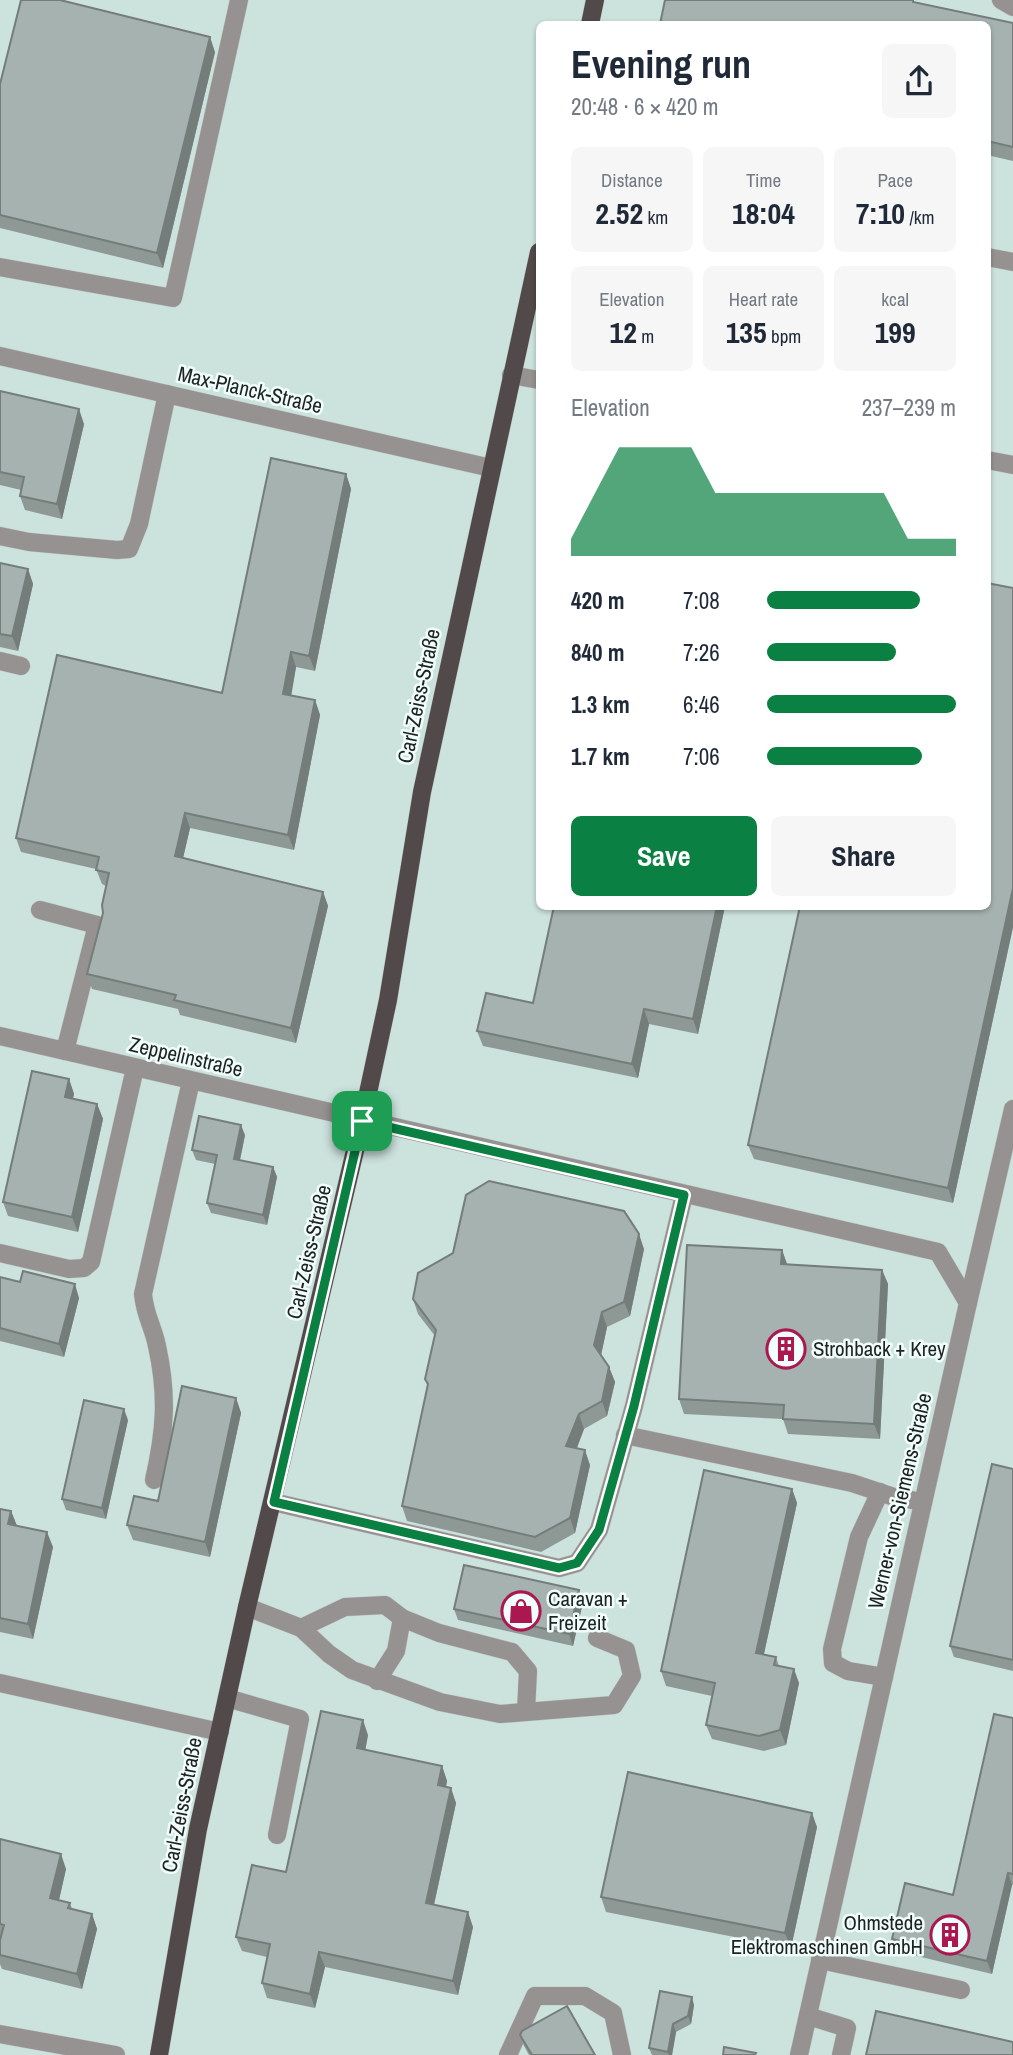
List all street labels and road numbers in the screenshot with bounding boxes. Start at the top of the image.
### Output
street label: Max-Planck-Straße [175,359,325,420]
street label: Carl-Zeiss-Straße [390,626,447,766]
street label: Zeppelinstraße [126,1029,246,1084]
street label: Carl-Zeiss-Straße [279,1182,338,1322]
street label: Werner-von-Siemens-Straße [861,1390,938,1612]
street label: Carl-Zeiss-Straße [154,1735,209,1875]

